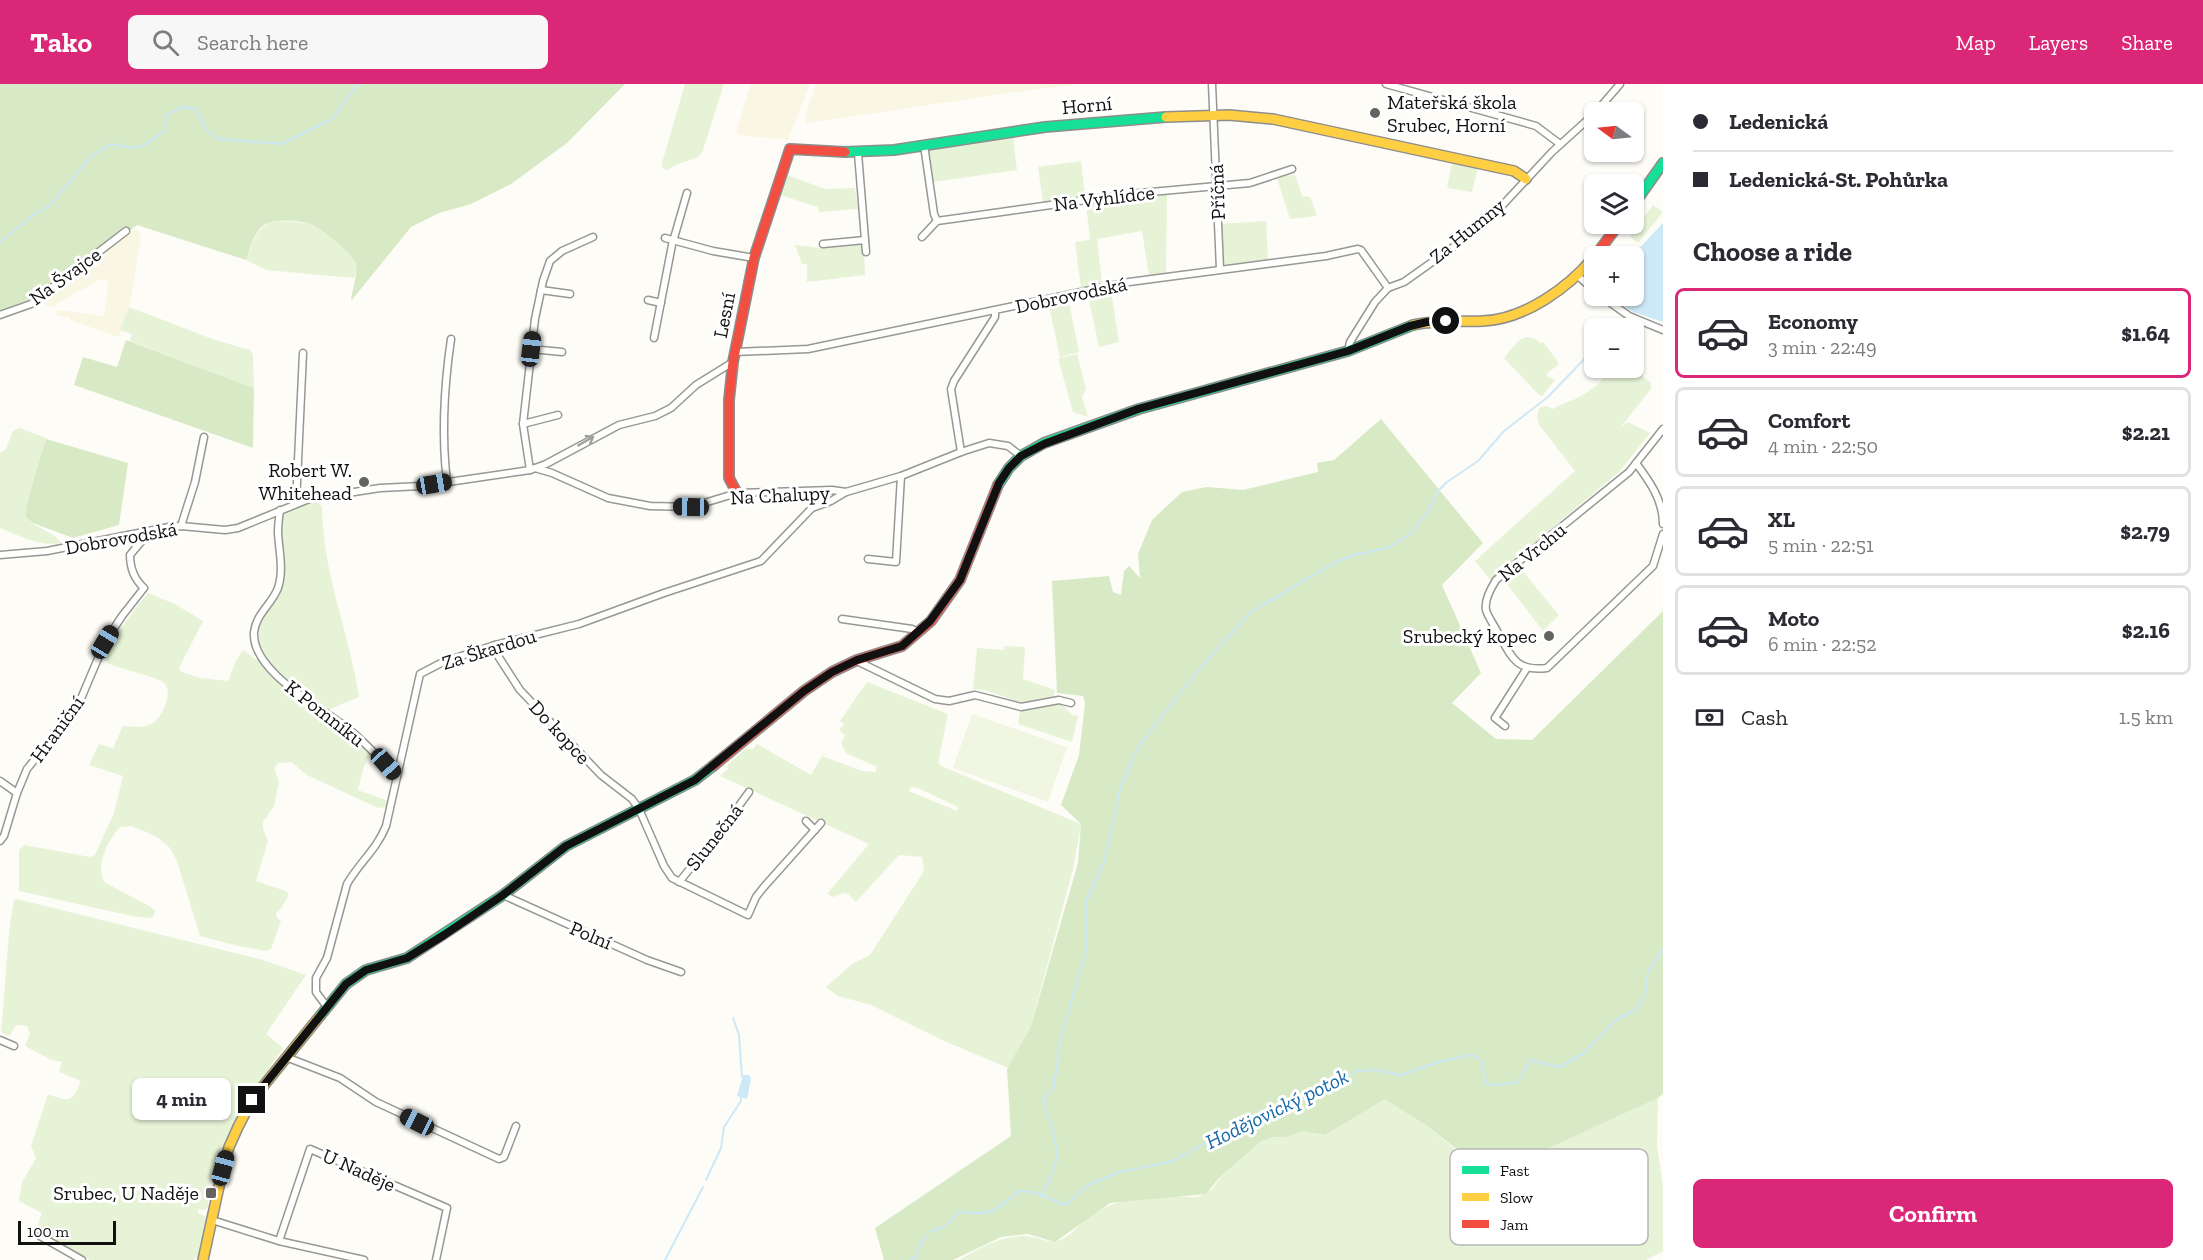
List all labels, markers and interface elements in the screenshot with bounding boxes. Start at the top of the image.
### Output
search box [128,15,548,69]
text: Tako [30,26,92,59]
icon: search [149,26,182,59]
text: Search here [197,29,308,56]
text: Map [1956,30,1996,55]
text: Layers [2029,30,2088,55]
text: Share [2121,30,2173,55]
place label: Mateřská škola Srubec, Horní [1387,90,1517,137]
street label: Horní [1061,91,1114,119]
north arrow [1584,102,1644,162]
map controls [1584,102,1644,378]
marker: Mateřská škola Srubec, Horní [1368,106,1382,120]
text: Ledenická [1729,108,1828,135]
street label: Příčná [1204,163,1230,220]
text: Ledenická-St. Pohůrka [1729,166,1948,193]
button: layers [1584,174,1644,234]
street label: Na Vyhlídce [1052,180,1156,216]
street label: Za Humny [1424,193,1510,269]
text: Choose a ride [1693,236,1852,268]
street label: Na Švajce [25,242,105,310]
button: + [1584,246,1644,306]
street label: Dobrovodská [1013,271,1129,319]
street label: Lesní [708,290,740,340]
icon: car [1696,306,1750,360]
route start [1432,307,1459,334]
text: Economy [1768,308,1858,335]
button: − [1584,318,1644,378]
text: $1.64 [2121,320,2170,347]
car [520,330,542,368]
text: 3 min · 22:49 [1768,335,1877,359]
icon: car [1696,405,1750,459]
text: Comfort [1768,407,1850,434]
text: $2.21 [2122,419,2170,446]
text: 4 min · 22:50 [1768,434,1878,458]
one-way arrow [577,435,594,447]
place label: Robert W. Whitehead [258,458,352,505]
car [415,472,453,496]
marker: Robert W. Whitehead [357,475,371,489]
street label: Na Chalupy [730,480,831,510]
car [673,498,709,516]
icon: car [1696,504,1750,558]
text: XL [1768,506,1795,533]
street label: Dobrovodská [63,516,179,560]
street label: Na Vrchu [1493,518,1571,586]
text: $2.79 [2120,518,2170,545]
text: 5 min · 22:51 [1768,533,1874,557]
icon: car [1696,603,1750,657]
text: Moto [1768,605,1819,632]
text: $2.16 [2122,617,2170,644]
car [88,622,122,662]
street label: Za Škardou [439,623,539,675]
place label: Srubecký kopec [1403,624,1537,648]
marker: Srubecký kopec [1542,629,1556,643]
text: 6 min · 22:52 [1768,632,1877,656]
street label: K Pomníku [280,674,370,752]
street label: Hraniční [25,691,89,767]
street label: Do kopce [524,695,596,769]
icon: cash [1693,701,1726,734]
text: Cash [1741,704,1788,731]
text: 1.5 km [2119,705,2173,729]
car [367,745,405,783]
street label: Slunečná [680,798,748,875]
street label: Polní [566,915,616,955]
water label: Hodějovický potok [1201,1063,1352,1154]
callout: 4 min [132,1079,231,1121]
route end [238,1086,265,1113]
text: 4 min [156,1087,207,1111]
car [397,1106,437,1138]
street label: U Naděje [319,1143,399,1197]
car [210,1148,236,1188]
legend [1450,1149,1648,1245]
text: Fast [1500,1161,1529,1180]
button: Confirm [1693,1179,2173,1248]
place label: Srubec, U Naděje [53,1181,199,1205]
marker: Srubec, U Naděje [204,1186,218,1200]
text: Slow [1500,1188,1534,1207]
text: Jam [1500,1215,1529,1234]
scale bar [18,1218,116,1246]
text: 100 m [27,1222,69,1241]

